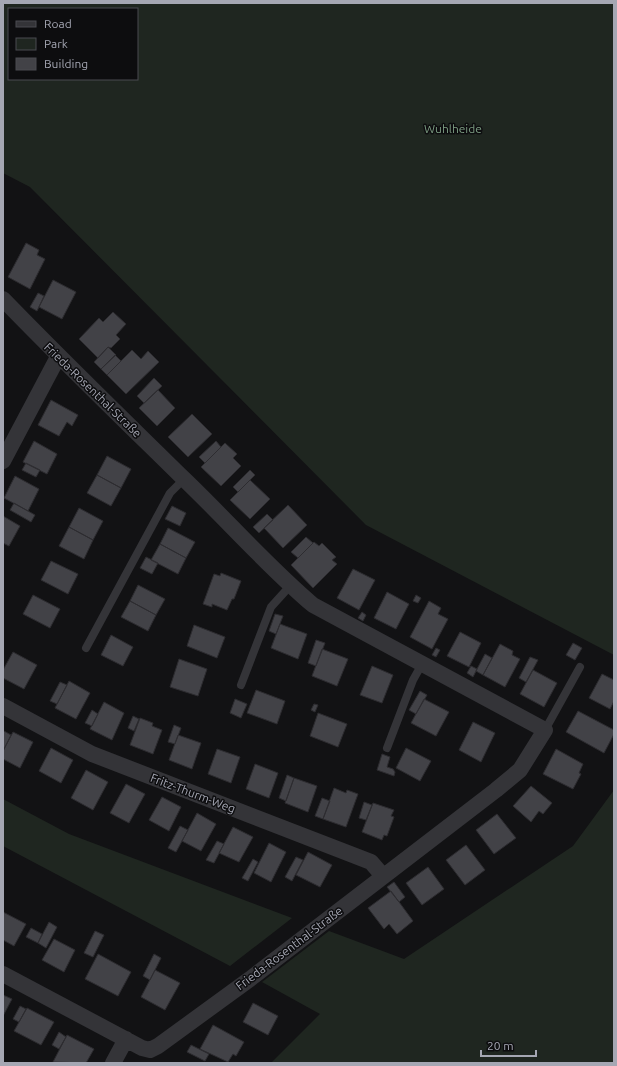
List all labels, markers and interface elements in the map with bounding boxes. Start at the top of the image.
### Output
legend [8,8,138,80]
text: Road [44,17,72,30]
text: Park [44,37,68,50]
text: Building [44,57,88,70]
park label: Wuhlheide [424,122,482,135]
street label: Frieda-Rosenthal-Straße [42,340,144,440]
street label: Fritz-Thurm-Weg [149,771,237,815]
street label: Frieda-Rosenthal-Straße [233,904,345,992]
scale bar [481,1032,536,1058]
text: 20 m [487,1039,514,1052]

